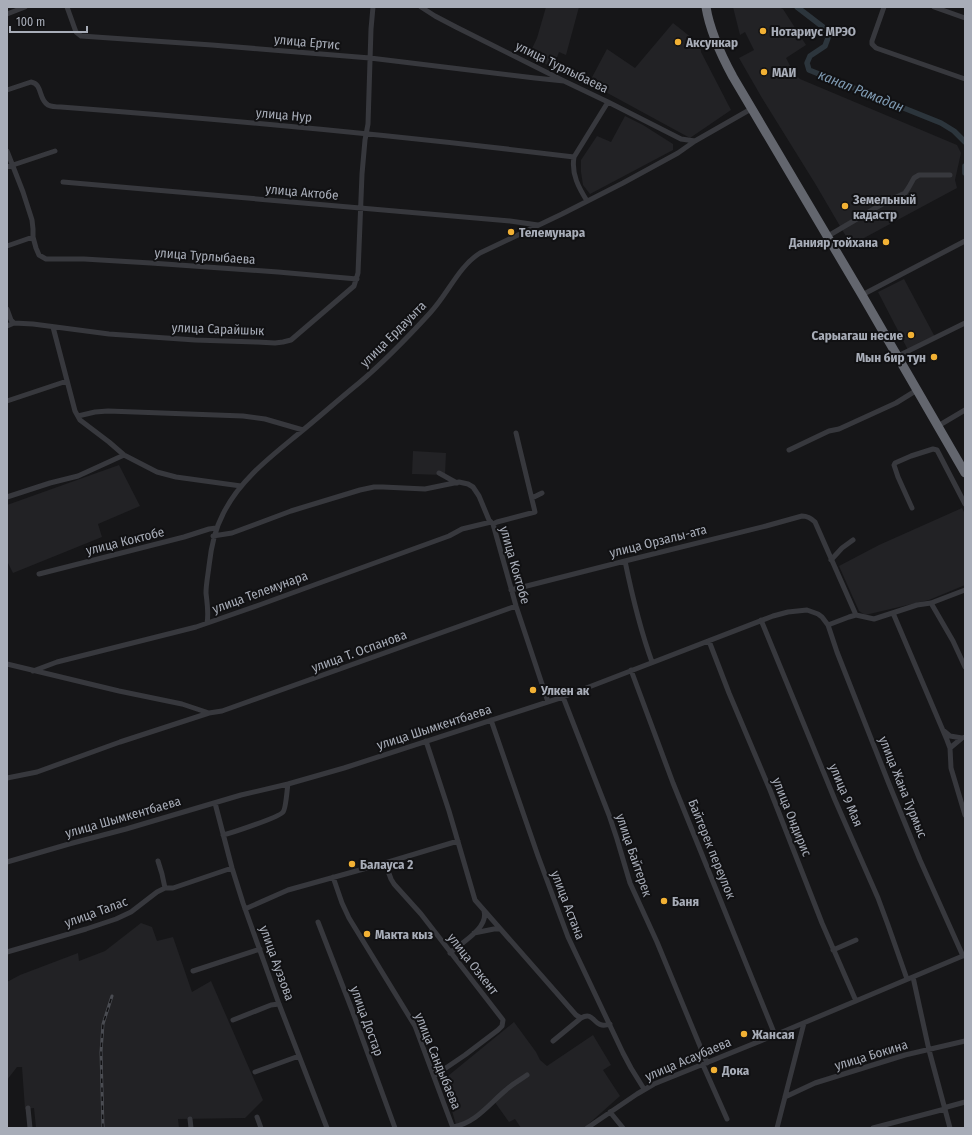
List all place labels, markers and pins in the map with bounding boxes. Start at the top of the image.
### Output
place label: Нотариус МРЭО [771,24,856,39]
marker: Нотариус МРЭО [758,26,768,36]
place label: Аксункар [685,35,738,50]
marker: Аксункар [673,37,683,47]
place label: МАИ [772,65,796,80]
marker: МАИ [759,67,769,77]
place label: Земельный кадастр [852,192,916,222]
marker: Земельный кадастр [840,201,850,211]
place label: Телемунара [519,225,586,240]
marker: Телемунара [506,227,516,237]
place label: Данияр тойхана [788,235,879,250]
marker: Данияр тойхана [881,237,891,247]
place label: Сарыагаш несие [812,328,903,343]
marker: Сарыагаш несие [906,330,916,340]
place label: Мын бир тун [856,350,926,365]
marker: Мын бир тун [929,352,939,362]
place label: Улкен ак [540,683,590,698]
marker: Улкен ак [528,685,538,695]
place label: Балауса 2 [360,857,413,872]
marker: Балауса 2 [347,859,357,869]
place label: Баня [672,894,699,909]
marker: Баня [659,896,669,906]
place label: Макта кыз [375,927,433,942]
marker: Макта кыз [362,929,372,939]
place label: Жансая [751,1027,795,1042]
marker: Жансая [739,1029,749,1039]
place label: Дока [721,1063,750,1078]
marker: Дока [709,1065,719,1075]

